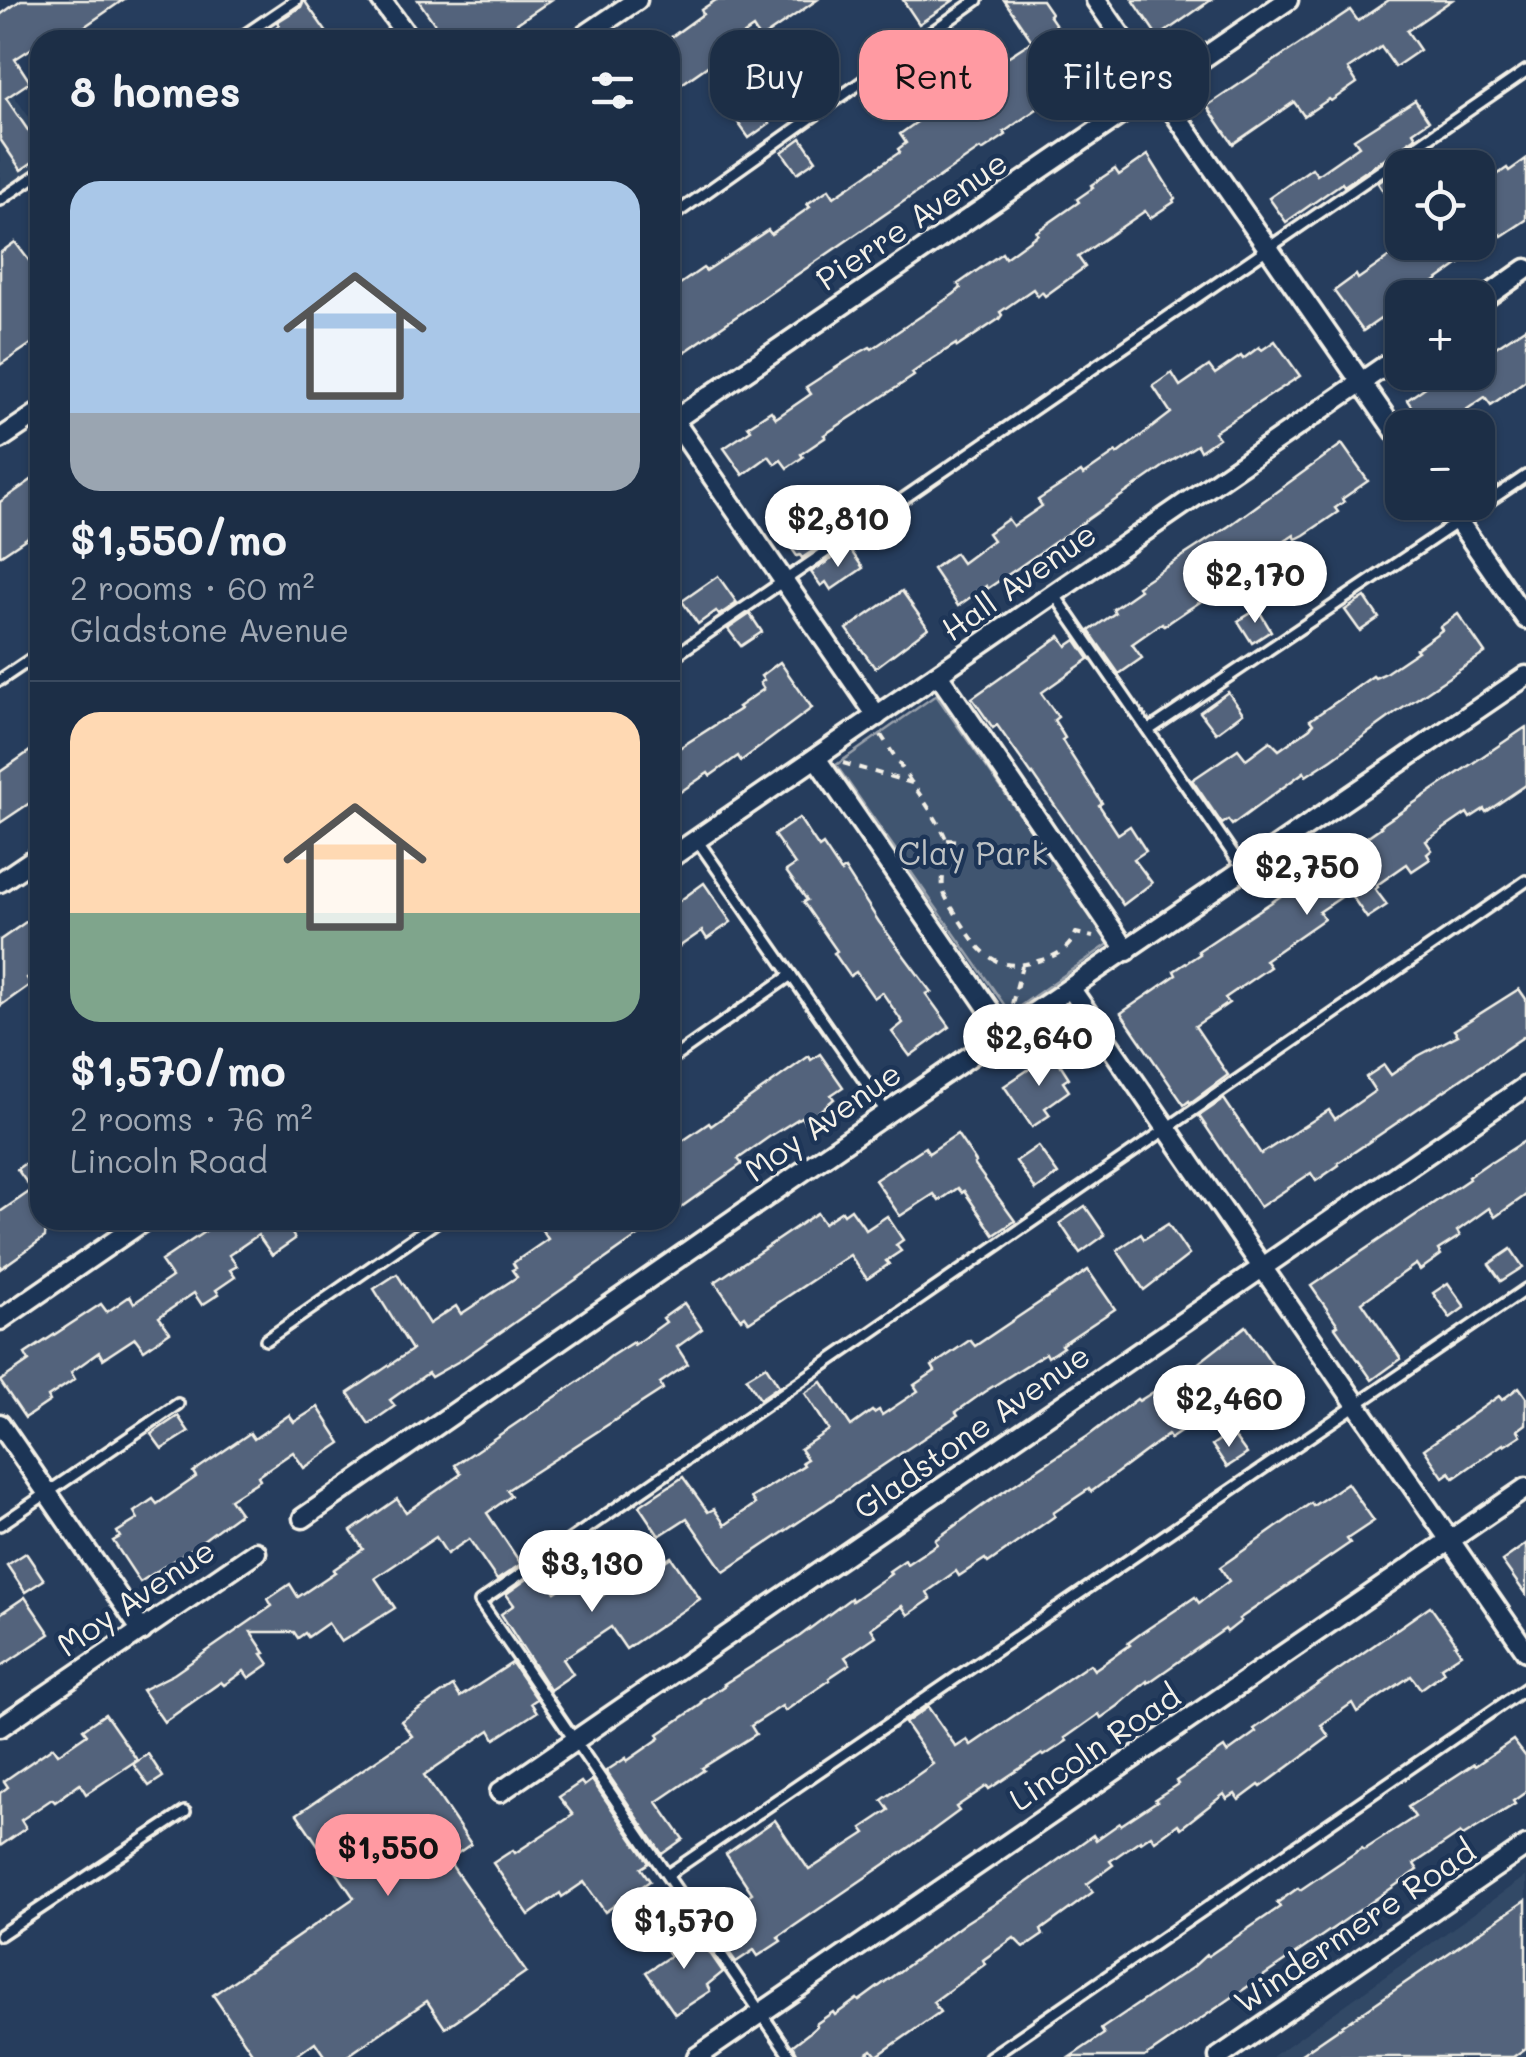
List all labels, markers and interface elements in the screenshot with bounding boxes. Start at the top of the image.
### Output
chip: Buy [710,30,839,120]
chip: Rent [859,30,1008,120]
chip: Filters [1028,30,1209,120]
text: 8 homes [70,63,241,118]
icon: filters [585,63,640,118]
street label: Pierre Avenue [807,140,1015,299]
map controls [1385,150,1495,520]
button: locate [1385,150,1495,260]
icon: home [265,246,445,426]
button: + [1385,280,1495,390]
button: − [1385,410,1495,520]
pin: $2,810 [757,485,919,570]
text: $2,810 [787,496,889,538]
text: $1,550/mo [70,511,287,566]
street label: Hall Avenue [932,512,1104,649]
pin: $2,170 [1174,541,1336,626]
text: $2,170 [1205,552,1305,594]
text: 2 rooms · 60 m² [70,566,314,608]
text: Gladstone Avenue [70,608,349,650]
icon: home [265,777,445,957]
park label: Clay Park [898,831,1048,874]
pin: $2,750 [1226,833,1388,918]
text: $2,750 [1255,844,1359,886]
pin: $2,640 [958,1004,1120,1089]
text: $2,640 [985,1015,1093,1057]
text: $1,570/mo [70,1042,286,1097]
street label: Moy Avenue [735,1051,909,1191]
text: 2 rooms · 76 m² [70,1097,313,1139]
text: Lincoln Road [70,1139,268,1181]
street label: Gladstone Avenue [845,1333,1097,1528]
pin: $2,460 [1148,1365,1310,1450]
text: $2,460 [1175,1376,1283,1418]
street label: Moy Avenue [48,1528,223,1666]
pin: $3,130 [511,1530,673,1615]
text: $3,130 [541,1541,643,1583]
street label: Lincoln Road [1000,1674,1188,1819]
pin: $1,550 [307,1814,469,1899]
text: $1,550 [337,1825,439,1867]
street label: Windermere Road [1225,1829,1483,2022]
pin: $1,570 [603,1887,765,1972]
text: $1,570 [634,1898,734,1940]

